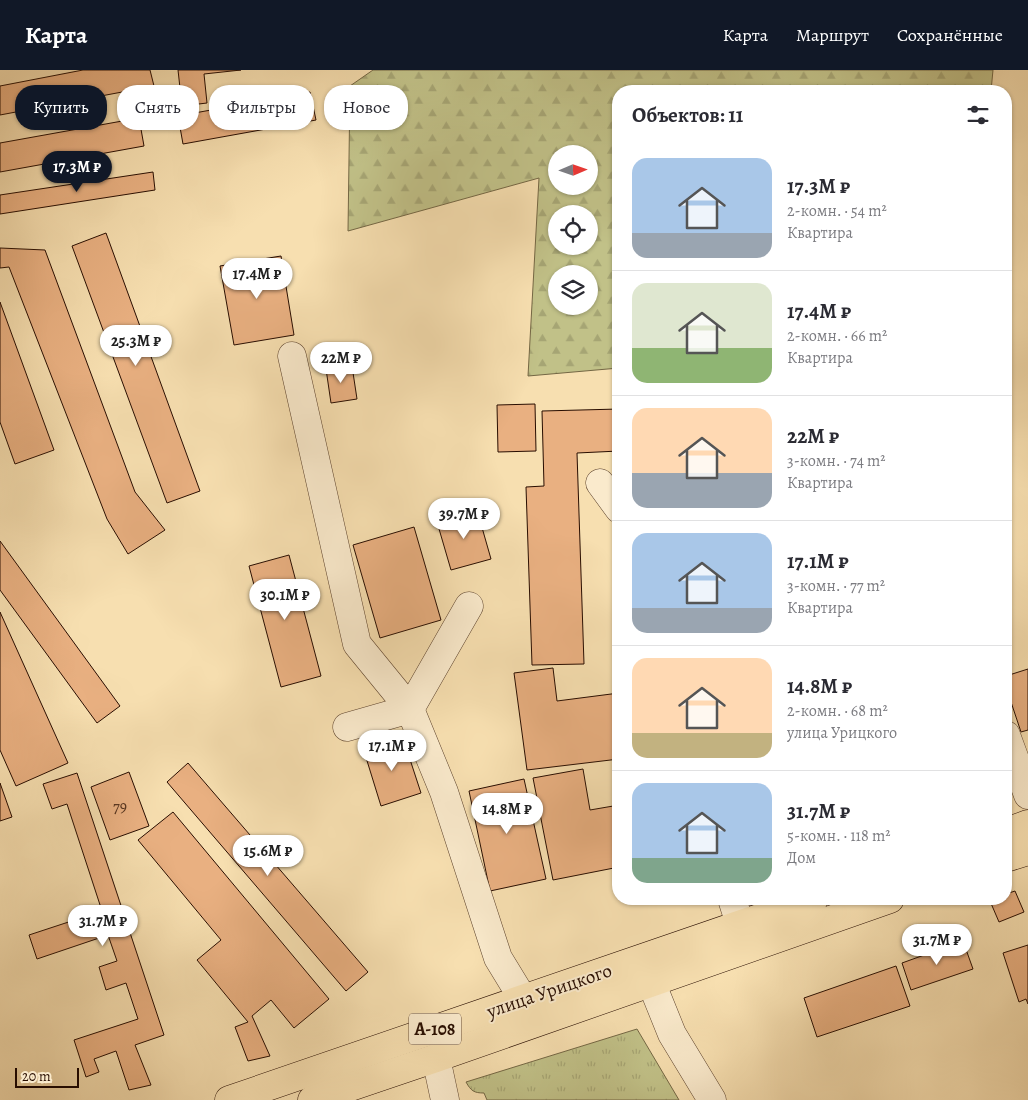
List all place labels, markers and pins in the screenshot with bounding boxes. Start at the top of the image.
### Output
pin: 17.3M ₽ [31,150,123,193]
pin: 17.4M ₽ [211,258,303,300]
pin: 25.3M ₽ [90,324,182,367]
pin: 22M ₽ [306,342,376,384]
pin: 39.7M ₽ [418,498,510,540]
pin: 30.1M ₽ [239,578,331,621]
pin: 17.1M ₽ [346,730,438,772]
pin: 14.8M ₽ [461,792,553,835]
pin: 15.6M ₽ [222,834,314,877]
pin: 31.7M ₽ [57,904,149,947]
pin: 31.7M ₽ [891,924,983,966]

